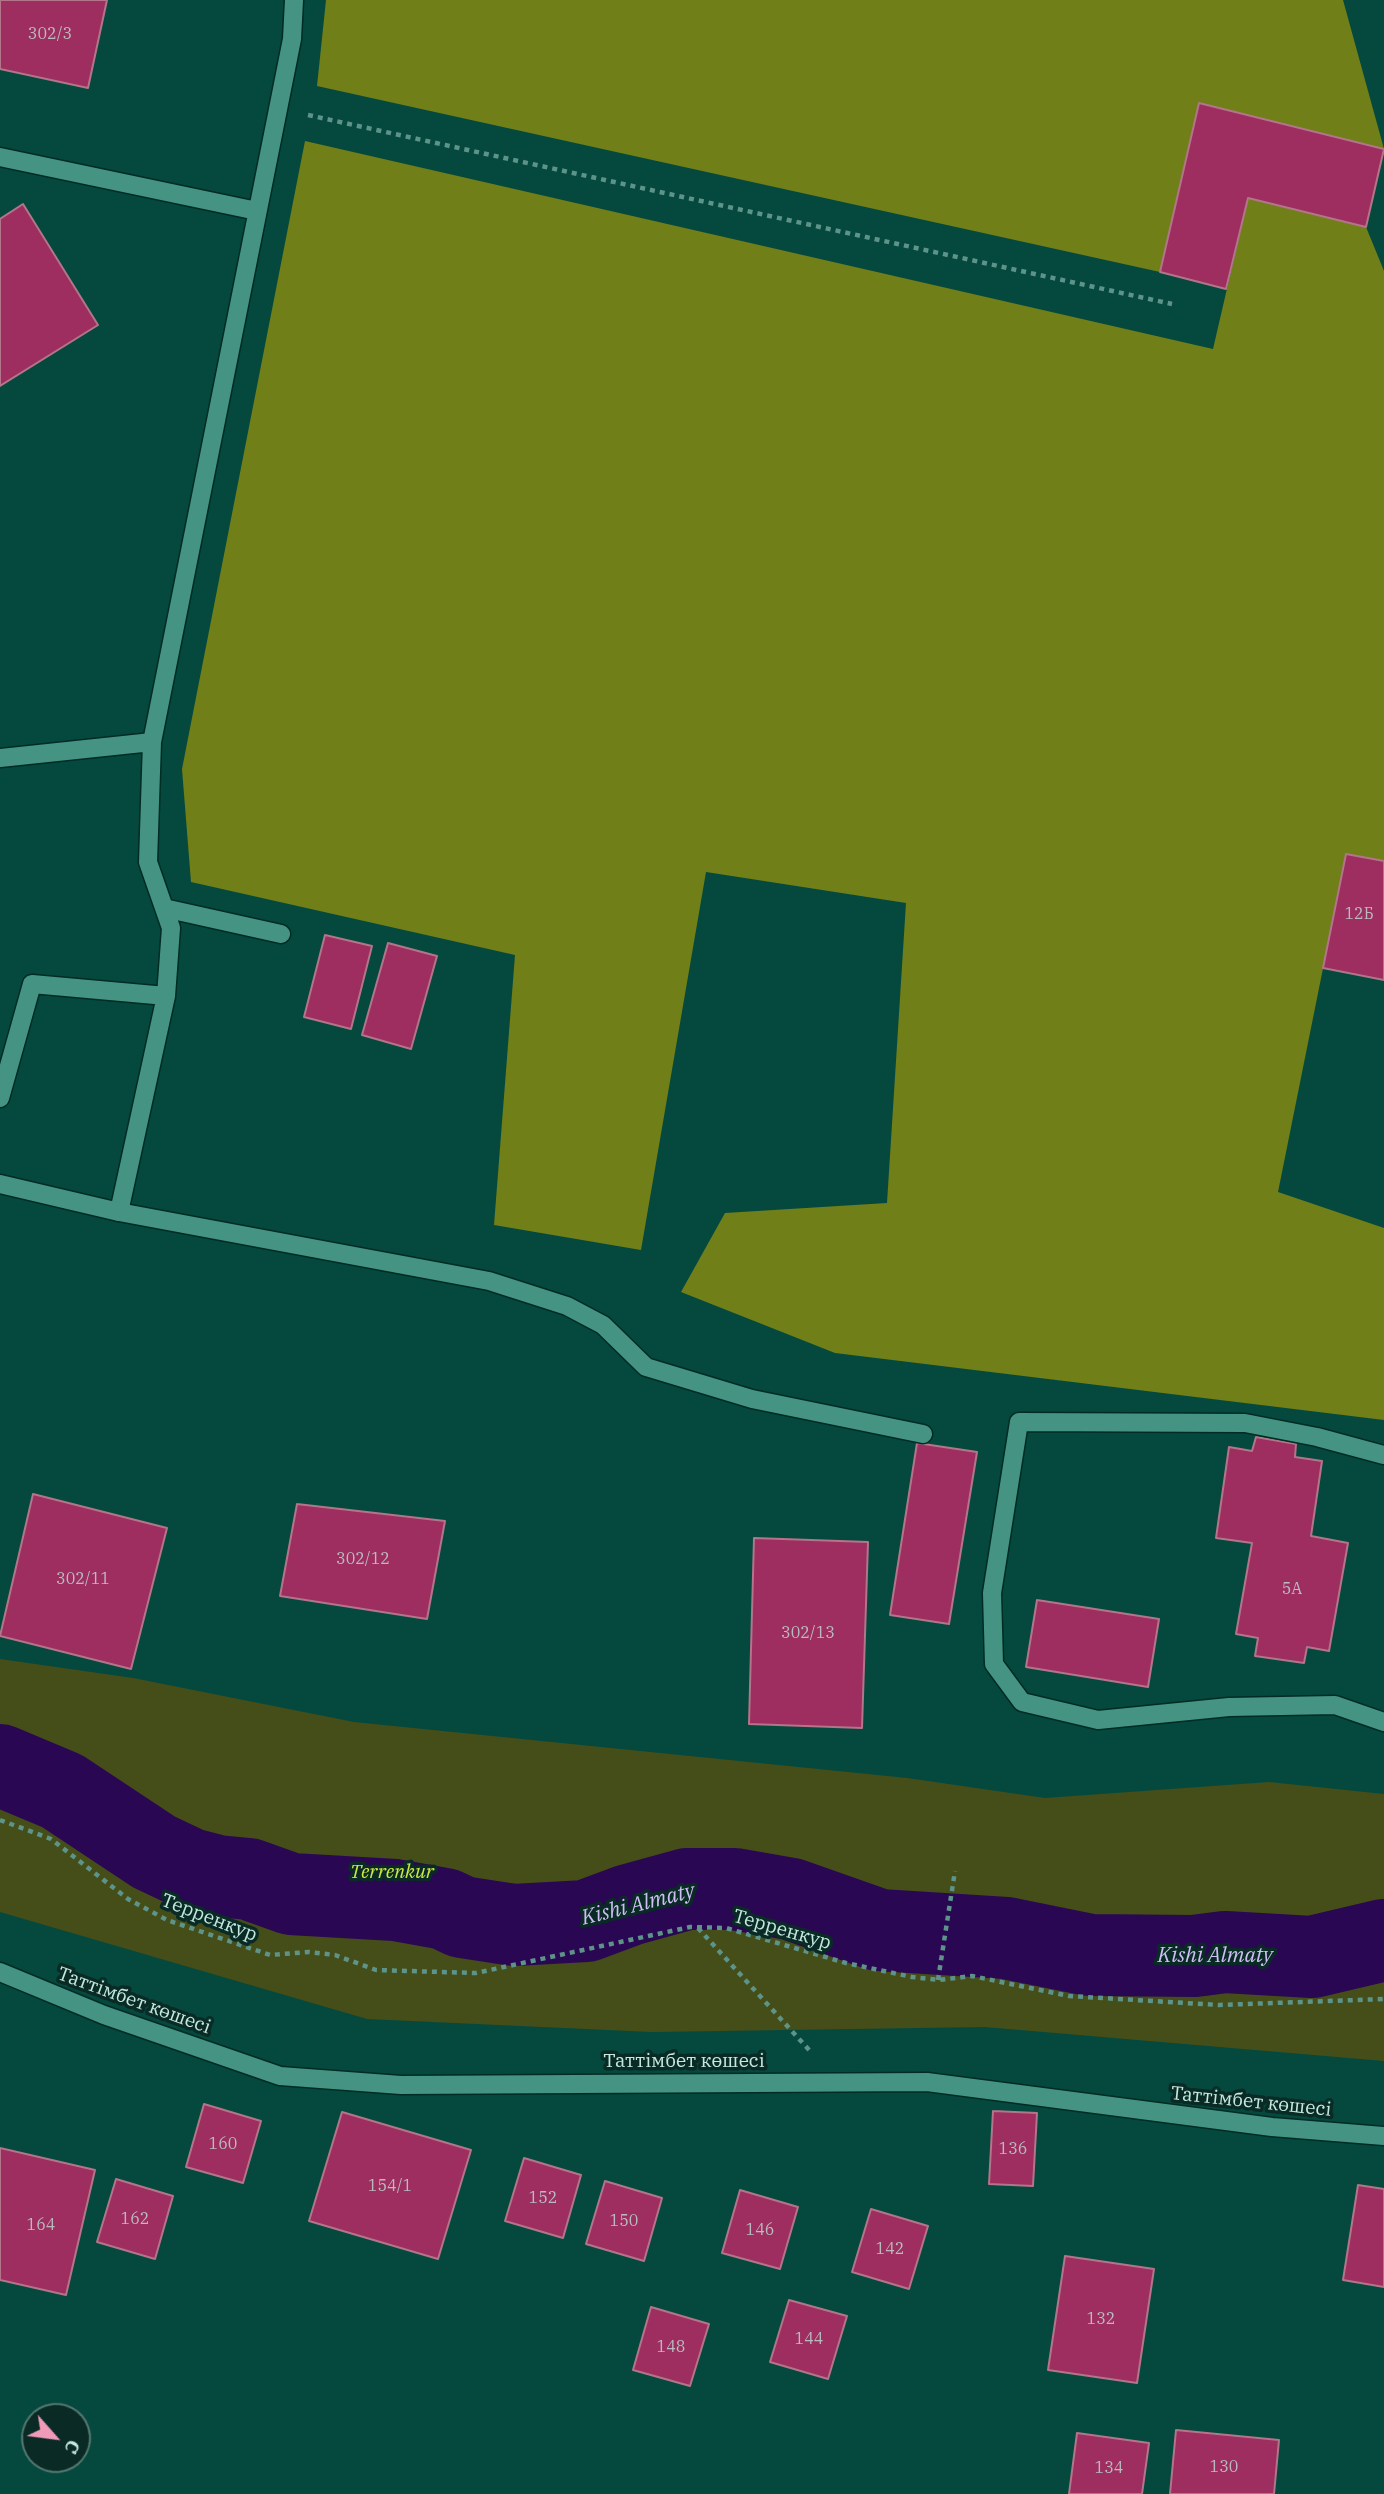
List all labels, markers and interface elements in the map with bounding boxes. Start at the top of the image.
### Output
house number: 302/3 [28,24,72,44]
house number: 12Б [1344,904,1374,924]
house number: 302/12 [336,1549,390,1569]
house number: 302/11 [56,1569,110,1589]
house number: 5А [1282,1579,1302,1599]
house number: 302/13 [781,1623,835,1643]
park label: Terrenkur [350,1862,434,1884]
water label: Kіshі Almaty [579,1879,697,1931]
street label: Терренкур [158,1889,260,1947]
street label: Терренкур [730,1905,834,1955]
water label: Kіshі Almaty [1157,1943,1273,1969]
street label: Таттімбет көшесі [54,1963,214,2039]
street label: Таттімбет көшесі [603,2051,765,2073]
street label: Таттімбет көшесі [1170,2082,1332,2122]
house number: 160 [209,2134,237,2154]
house number: 136 [999,2139,1027,2159]
house number: 154/1 [368,2176,412,2196]
house number: 152 [529,2188,557,2208]
house number: 162 [121,2209,149,2229]
house number: 150 [610,2211,638,2231]
house number: 164 [27,2215,55,2235]
house number: 146 [746,2220,774,2240]
house number: 142 [876,2239,904,2259]
house number: 132 [1087,2309,1115,2329]
house number: 144 [795,2329,823,2349]
house number: 148 [657,2337,685,2357]
north arrow [21,2403,91,2473]
text: С [59,2436,86,2458]
house number: 130 [1210,2457,1238,2477]
house number: 134 [1095,2458,1123,2478]

